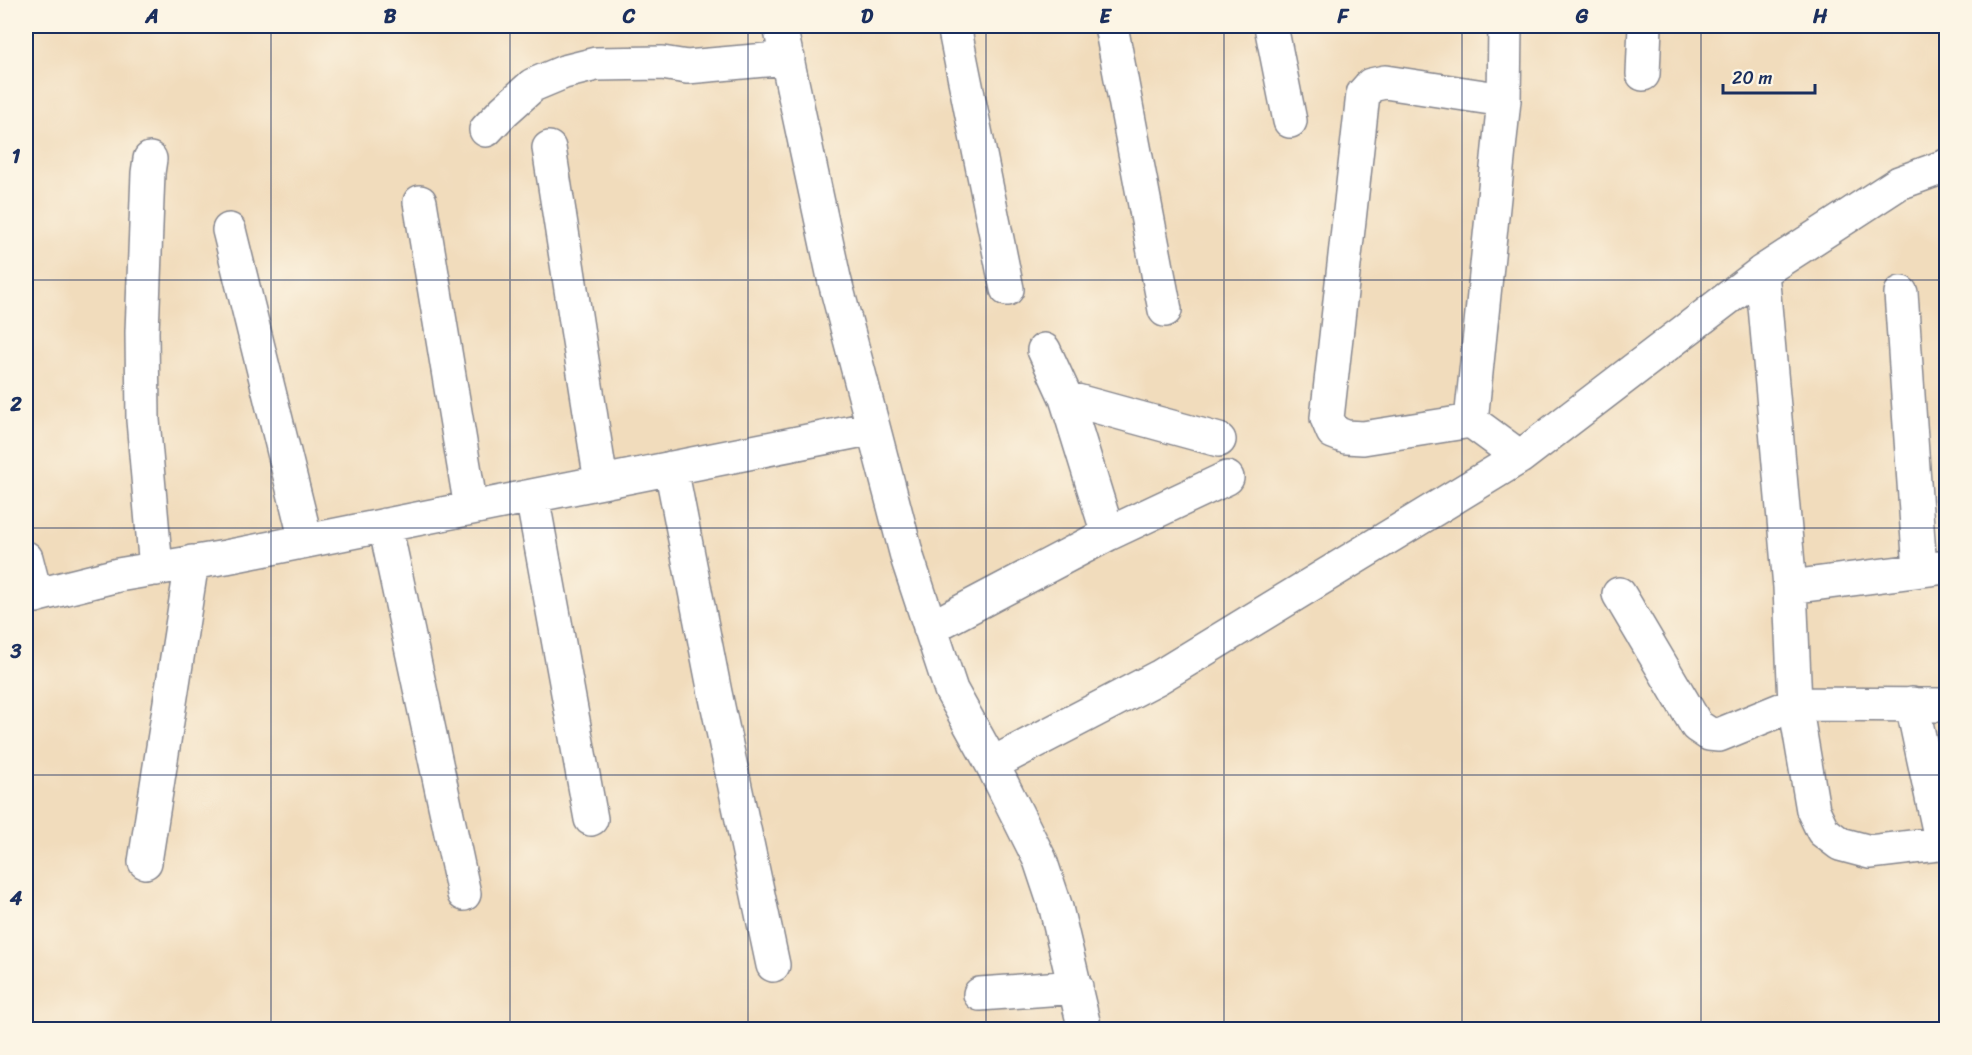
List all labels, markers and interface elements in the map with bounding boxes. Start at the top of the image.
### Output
text: A [144,0,159,34]
text: B [384,0,397,34]
text: C [622,0,636,34]
text: D [861,0,874,34]
text: E [1099,0,1112,34]
text: F [1337,0,1350,34]
text: G [1575,0,1589,34]
text: H [1812,0,1828,34]
scale bar [1723,57,1814,95]
text: 20 m [1732,62,1772,94]
text: 1 [12,139,21,174]
text: 2 [9,387,22,422]
text: 3 [10,634,22,669]
text: 4 [9,881,23,916]

